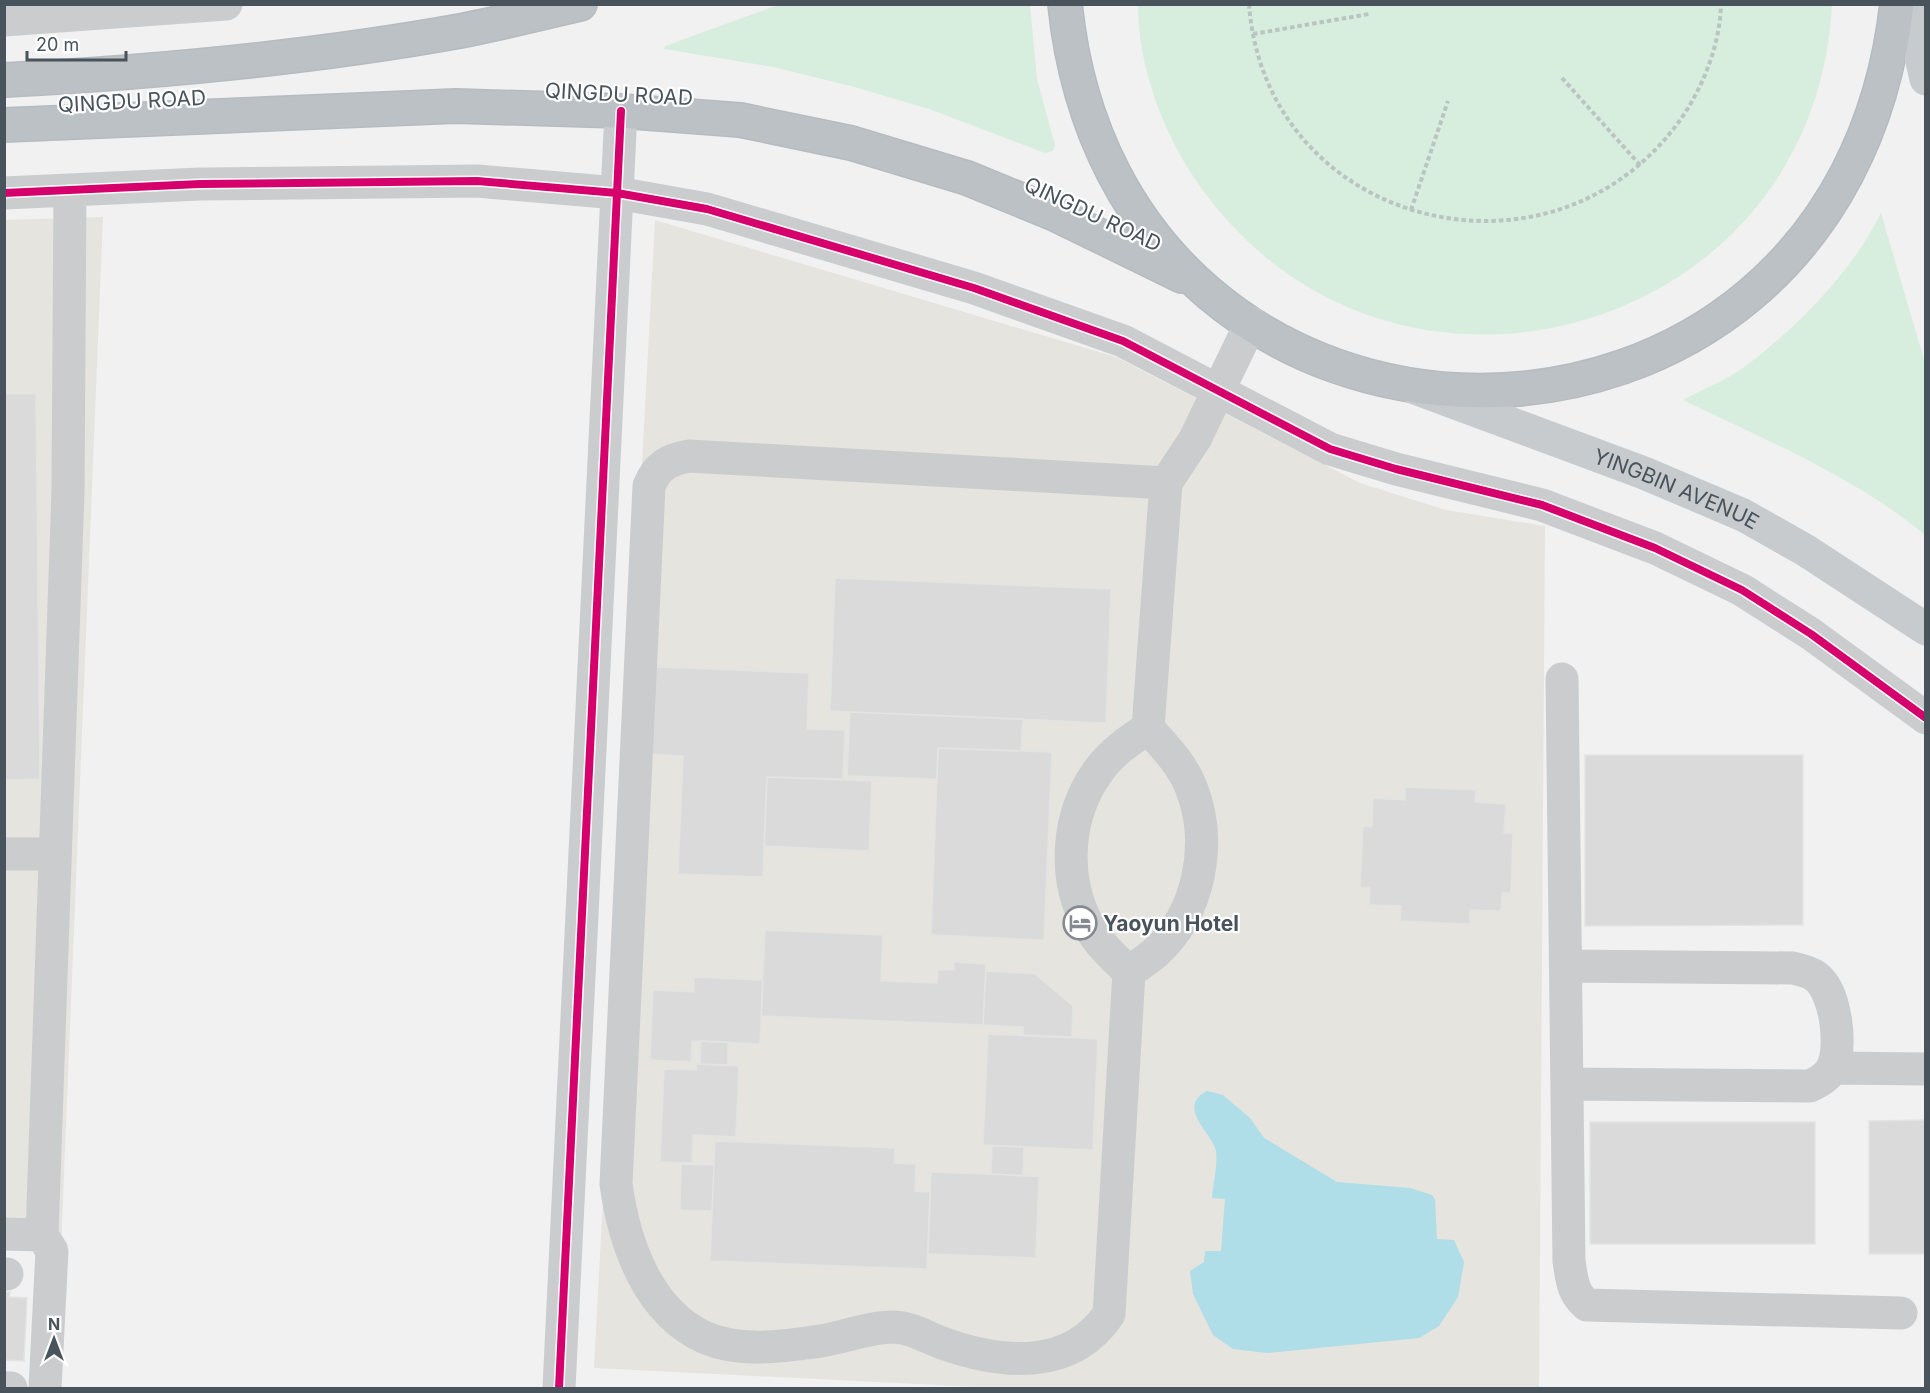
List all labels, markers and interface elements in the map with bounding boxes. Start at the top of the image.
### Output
scale bar [27,24,126,62]
text: 20 m [36,34,79,55]
street label: QINGDU ROAD [544,78,694,110]
street label: QINGDU ROAD [57,85,207,117]
street label: QINGDU ROAD [1020,171,1166,257]
street label: YINGBIN AVENUE [1590,443,1764,534]
hotel icon: Yaoyun Hotel [1062,905,1098,941]
place label: Yaoyun Hotel [1103,911,1239,936]
north arrow [24,1309,84,1369]
text: N [48,1314,60,1334]

